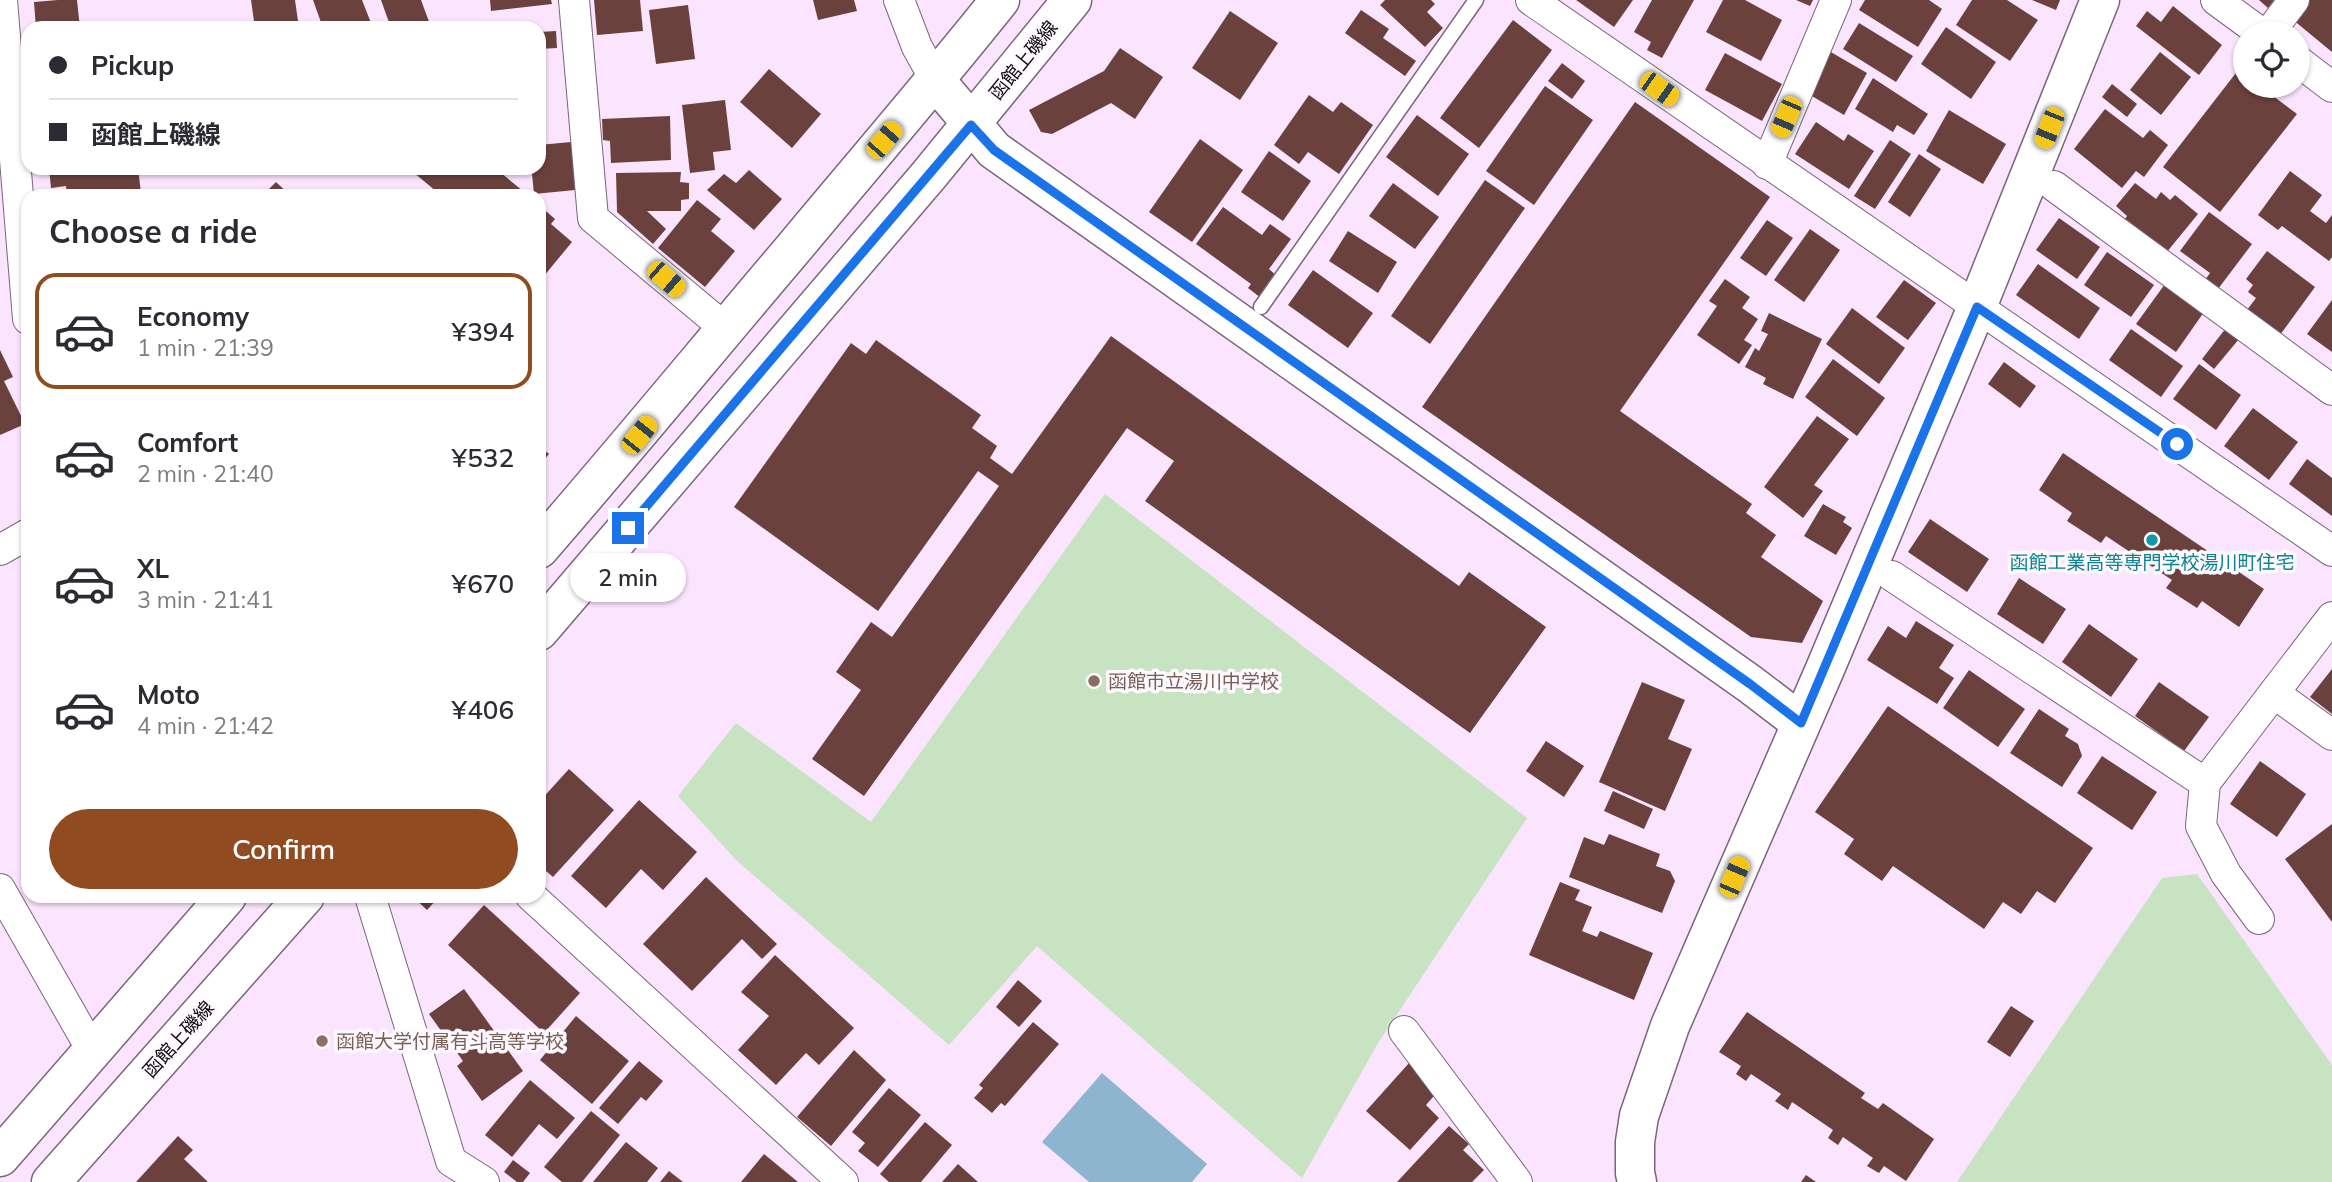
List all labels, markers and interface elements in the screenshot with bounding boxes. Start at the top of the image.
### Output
street label: 函館上磯線 [984,16,1062,104]
map controls [2233,21,2310,98]
button: locate [2233,21,2310,98]
text: Pickup [91,49,174,82]
car [1636,68,1683,110]
car [1769,94,1804,140]
car [2032,105,2067,151]
car [863,117,906,163]
text: 函館上磯線 [91,118,221,151]
text: Choose a ride [49,211,257,251]
car [644,257,689,301]
icon: car [53,300,116,363]
text: Economy [137,300,249,333]
text: ¥394 [452,315,514,348]
text: 1 min · 21:39 [137,333,274,362]
car [618,412,661,458]
icon: car [53,426,116,489]
text: Comfort [137,426,238,459]
route start [2161,428,2193,460]
text: ¥532 [452,441,514,474]
text: 2 min · 21:40 [137,459,274,488]
route end [612,512,644,544]
marker: 函館工業高等専門学校湯川町住宅 [2144,532,2160,548]
place label: 函館工業高等専門学校湯川町住宅 [2009,550,2295,574]
icon: car [53,552,116,615]
text: XL [137,552,169,585]
callout: 2 min [570,552,686,602]
text: 2 min [598,563,658,592]
text: ¥670 [452,567,514,600]
text: 3 min · 21:41 [137,585,274,614]
place label: 函館市立湯川中学校 [1108,669,1279,693]
marker: 函館市立湯川中学校 [1086,673,1102,689]
icon: car [53,678,116,741]
text: Moto [137,678,200,711]
text: ¥406 [452,693,514,726]
text: 4 min · 21:42 [137,711,274,740]
button: Confirm [49,809,518,889]
car [1717,854,1752,900]
street label: 函館上磯線 [137,996,219,1082]
place label: 函館大学付属有斗高等学校 [336,1029,564,1053]
marker: 函館大学付属有斗高等学校 [314,1033,330,1049]

